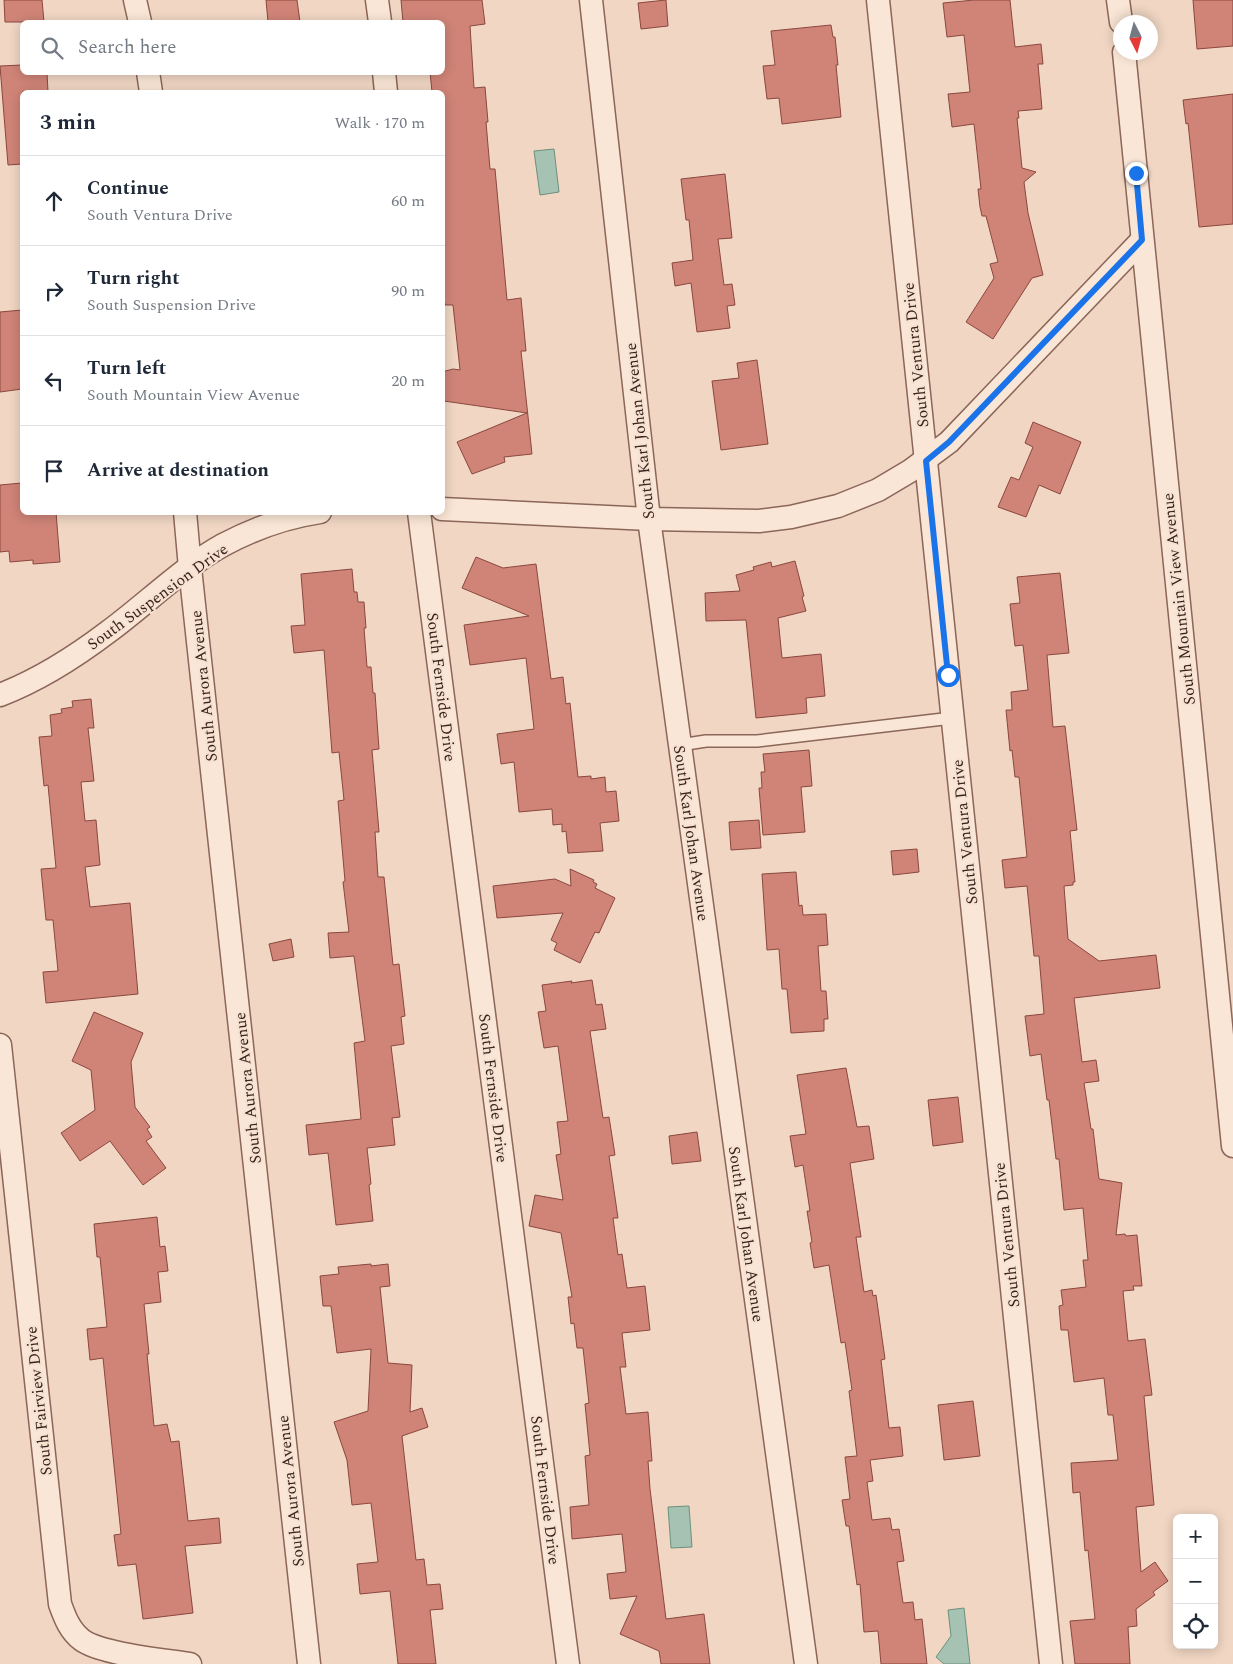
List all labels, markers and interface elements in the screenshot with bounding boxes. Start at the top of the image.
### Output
north arrow [1113,15,1158,60]
search box [20,20,445,75]
text: Search here [78,33,177,62]
icon: search [38,34,66,62]
text: 3 min [40,107,96,139]
text: Walk · 170 m [334,111,425,135]
route end [1125,162,1148,185]
text: Continue [87,174,169,203]
icon: ahead [40,187,68,215]
text: 60 m [391,189,425,213]
text: South Ventura Drive [87,203,233,227]
text: Turn right [87,264,180,293]
icon: right [40,277,68,305]
text: 90 m [391,279,425,303]
street label: South Ventura Drive [896,281,936,429]
text: South Suspension Drive [87,293,256,317]
street label: South Karl Johan Avenue [619,342,661,520]
text: Turn left [87,354,166,383]
icon: left [40,367,68,395]
text: 20 m [391,369,425,393]
text: South Mountain View Avenue [87,383,300,407]
text: Arrive at destination [87,456,269,485]
icon: arrive [40,457,68,485]
street label: South Mountain View Avenue [1156,492,1202,706]
street label: South Suspension Drive [82,537,233,656]
street label: South Aurora Avenue [184,609,224,763]
street label: South Fernside Drive [420,611,462,763]
route start [937,664,960,687]
street label: South Karl Johan Avenue [667,744,715,923]
street label: South Ventura Drive [945,758,985,906]
street label: South Aurora Avenue [228,1011,268,1165]
street label: South Fernside Drive [472,1012,514,1164]
street label: South Karl Johan Avenue [722,1145,770,1324]
street label: South Ventura Drive [987,1161,1027,1309]
street label: South Fairview Drive [19,1325,59,1477]
street label: South Aurora Avenue [271,1414,311,1568]
street label: South Fernside Drive [524,1414,566,1566]
map controls [1173,1514,1218,1649]
button: + [1173,1514,1218,1559]
button: − [1173,1559,1218,1604]
button: locate [1173,1604,1218,1649]

